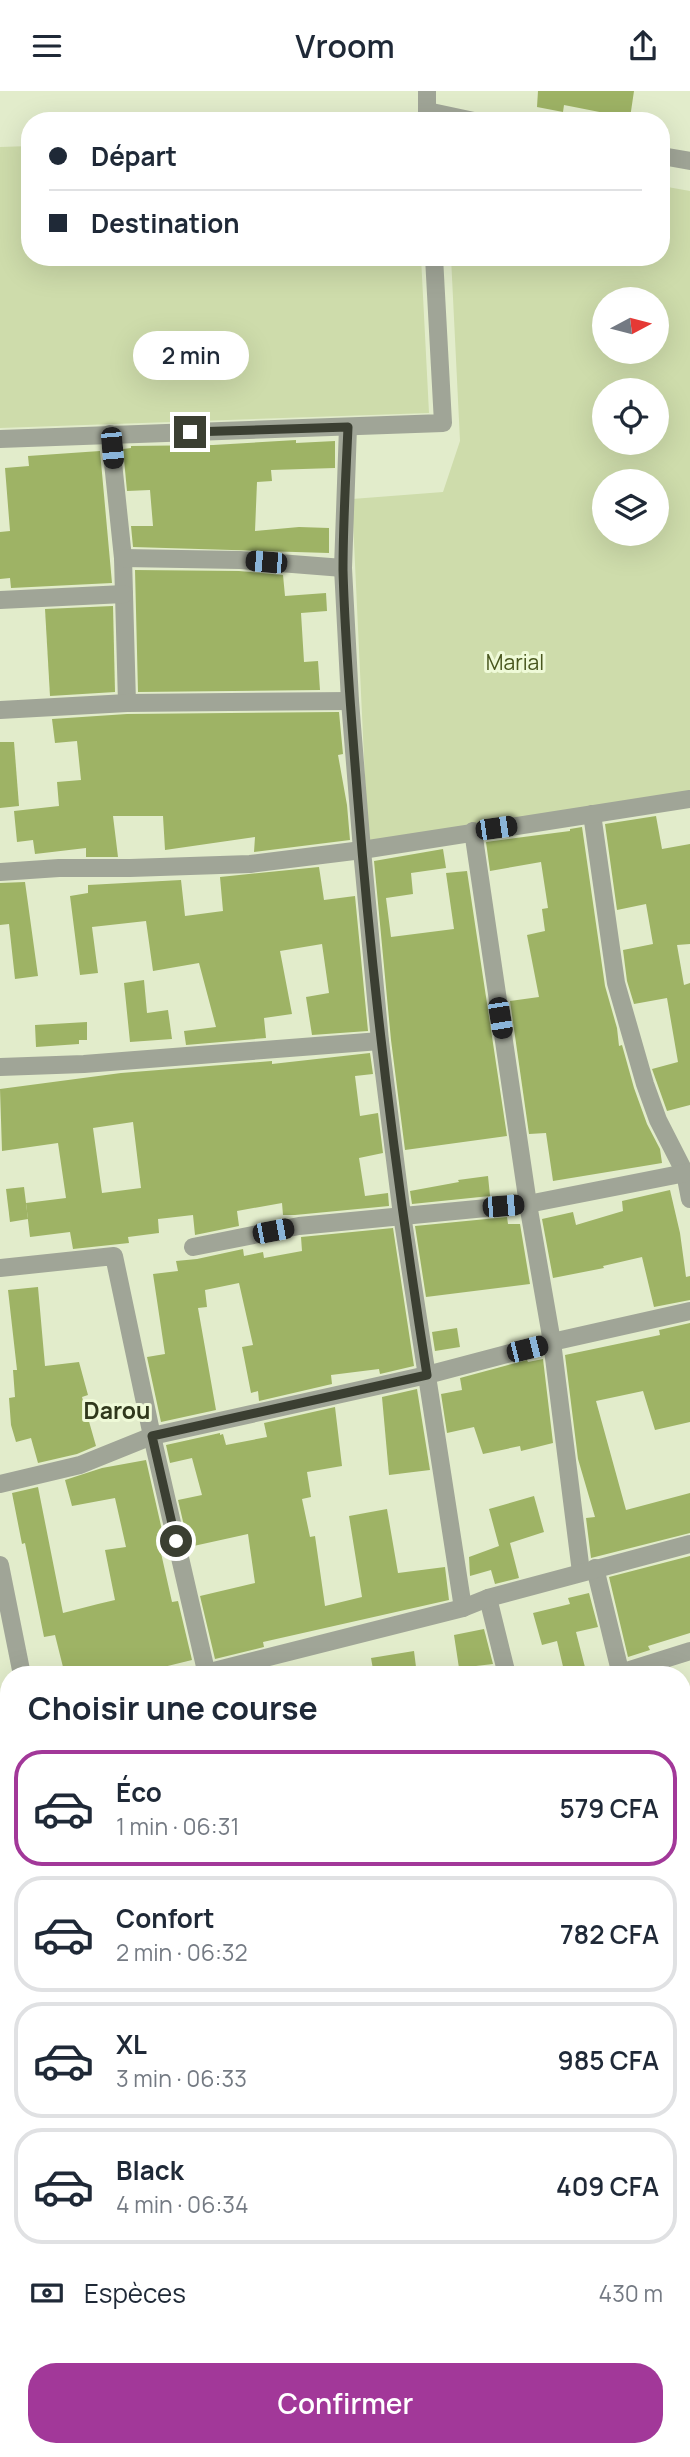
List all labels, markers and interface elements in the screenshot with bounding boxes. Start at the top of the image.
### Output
text: Vroom [295,24,395,68]
icon: menu [28,27,66,65]
icon: share [624,27,662,65]
text: Départ [91,138,177,174]
text: Destination [91,205,240,241]
north arrow [592,287,668,364]
map controls [592,287,669,546]
callout: 2 min [132,331,248,379]
text: 2 min [162,339,220,371]
button: locate [592,378,669,455]
route end [174,416,206,448]
car [100,426,125,470]
button: layers [592,469,669,546]
car [245,550,288,574]
park label: Marial [486,648,544,676]
car [474,815,519,841]
car [487,996,514,1040]
car [482,1194,525,1218]
car [251,1217,296,1245]
car [505,1334,550,1364]
district label: Darou [84,1394,150,1426]
route start [160,1525,192,1557]
text: Choisir une course [28,1686,318,1730]
text: Éco [116,1774,162,1810]
icon: car [32,1777,95,1840]
text: 579 CFA [560,1790,659,1826]
text: 1 min · 06:31 [116,1810,239,1842]
text: Confort [116,1900,215,1936]
icon: car [32,1903,95,1966]
text: 782 CFA [560,1916,659,1952]
text: 2 min · 06:32 [116,1936,248,1968]
text: XL [116,2026,147,2062]
icon: car [32,2029,95,2092]
text: 985 CFA [558,2042,659,2078]
text: 3 min · 06:33 [116,2062,247,2094]
text: Black [116,2152,184,2188]
icon: car [32,2155,95,2218]
text: 409 CFA [556,2168,659,2204]
text: 4 min · 06:34 [116,2188,249,2220]
icon: cash [28,2274,66,2312]
text: Espèces [84,2275,186,2311]
text: 430 m [599,2277,663,2309]
button: Confirmer [28,2363,663,2443]

